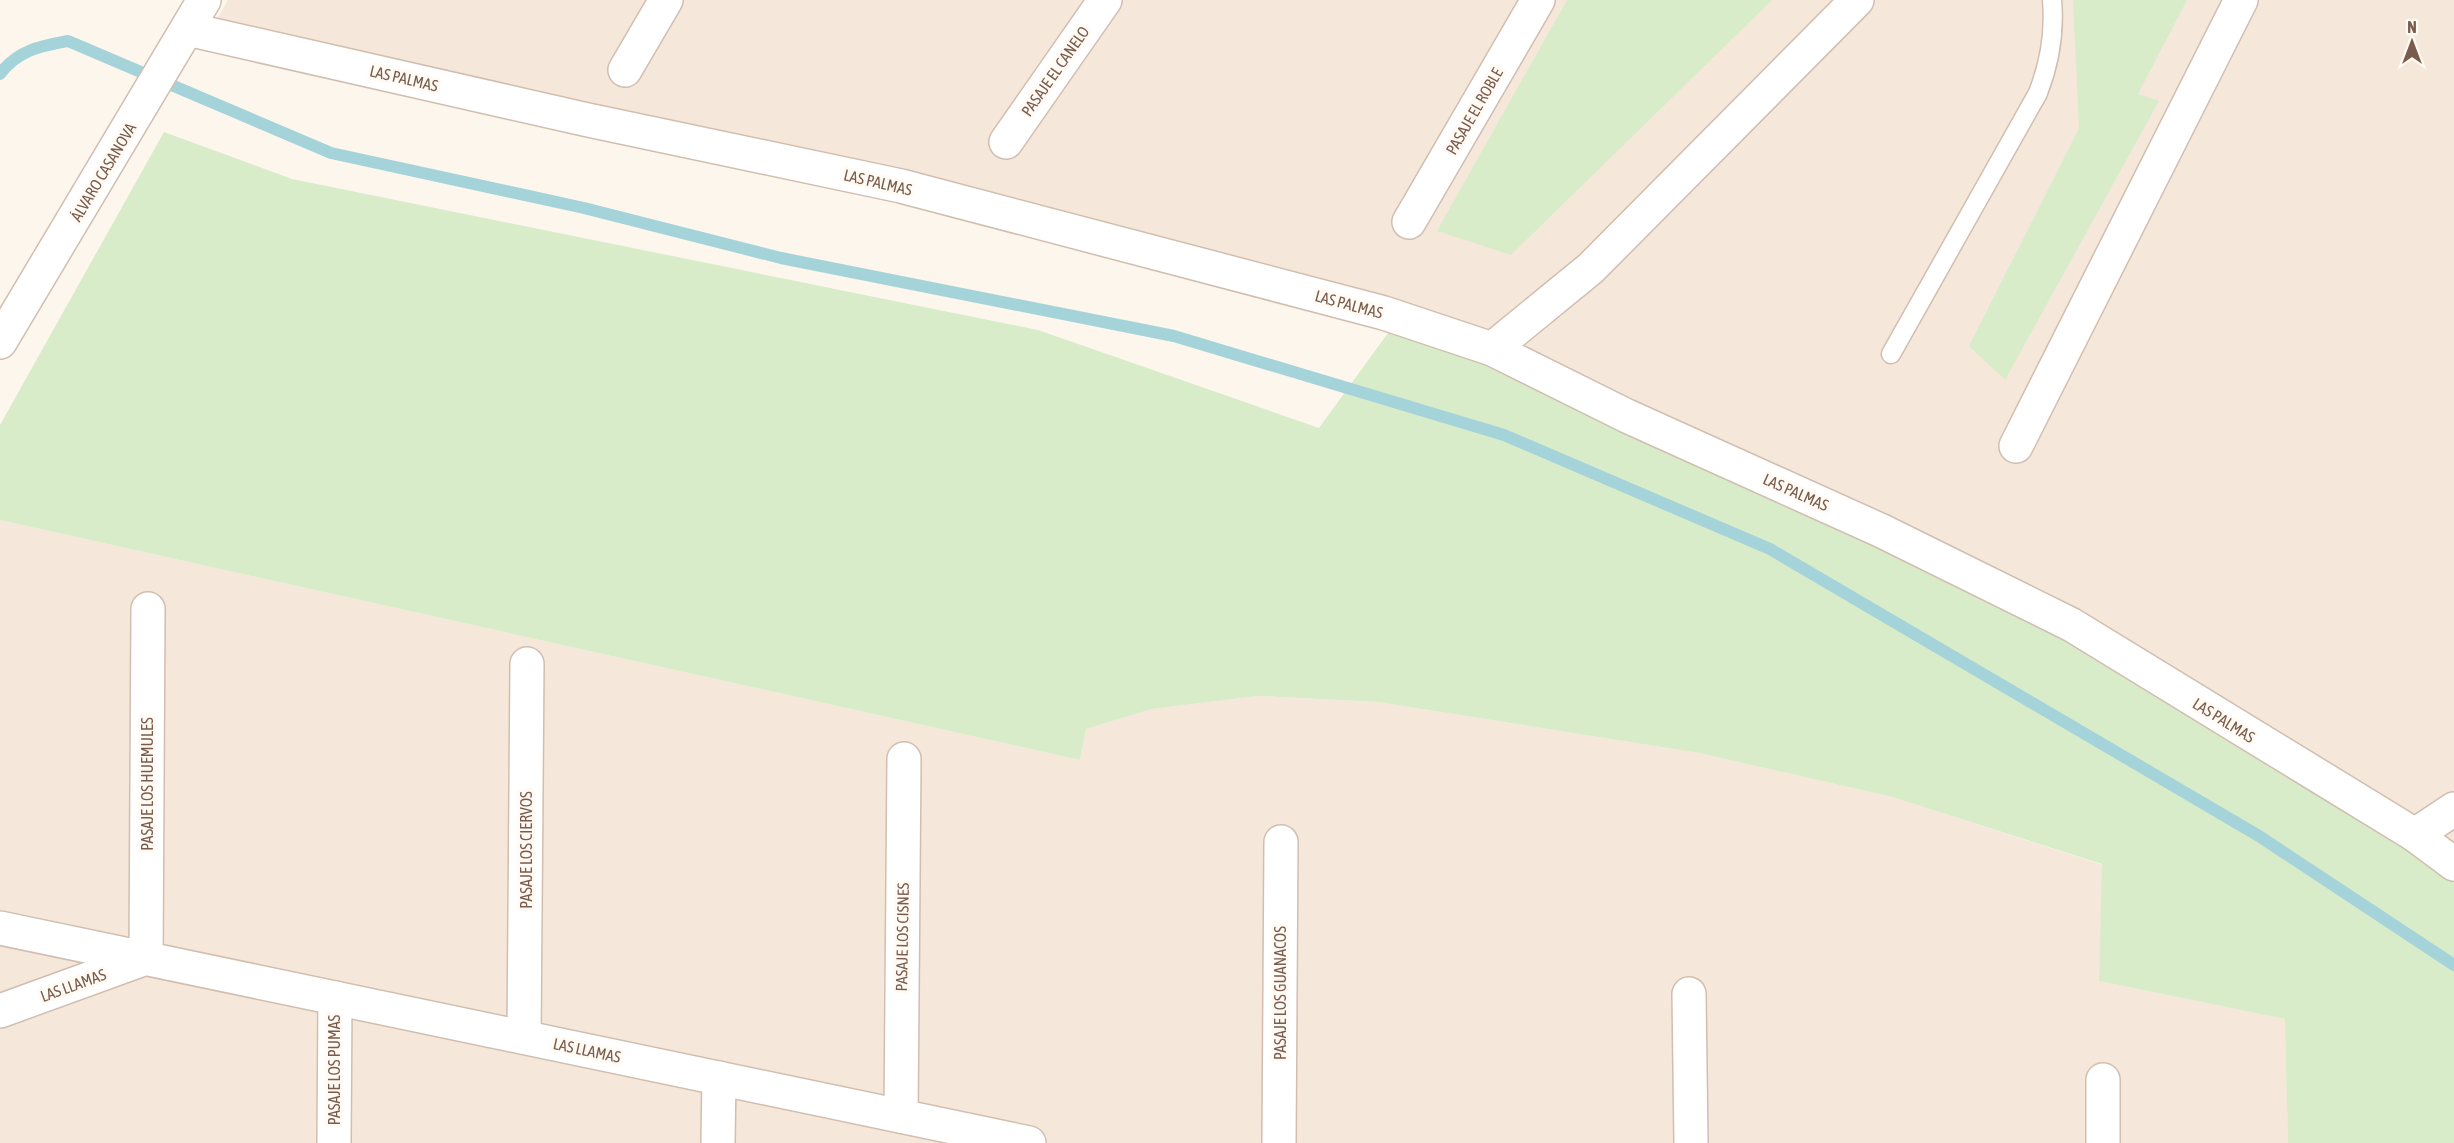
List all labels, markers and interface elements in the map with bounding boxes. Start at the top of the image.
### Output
north arrow [2382,12,2442,72]
text: N [2407,18,2417,36]
street label: PASAJE EL CANELO [1017,23,1093,119]
street label: LAS PALMAS [368,61,440,95]
street label: PASAJE EL ROBLE [1442,64,1506,157]
street label: ÁLVARO CASANOVA [67,119,139,224]
street label: LAS PALMAS [842,165,914,199]
street label: LAS PALMAS [1313,286,1385,322]
street label: LAS PALMAS [1761,470,1832,514]
street label: LAS PALMAS [2190,694,2258,746]
street label: PASAJE LOS HUEMULES [138,717,156,851]
street label: PASAJE LOS CIERVOS [517,791,535,909]
street label: PASAJE LOS CISNES [892,882,912,992]
street label: PASAJE LOS GUANACOS [1271,926,1289,1060]
street label: LAS LLAMAS [38,965,108,1005]
street label: PASAJE LOS PUMAS [325,1015,343,1125]
street label: LAS LLAMAS [552,1034,623,1066]

